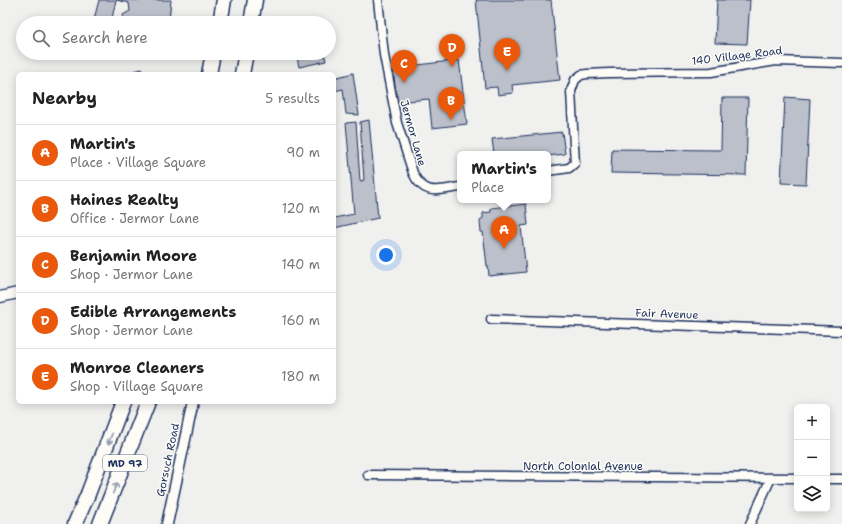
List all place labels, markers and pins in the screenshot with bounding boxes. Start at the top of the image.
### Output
pin: D [439,34,465,67]
pin: E [494,38,520,71]
pin: C [391,50,417,83]
pin: B [438,87,464,120]
pin: A [491,216,517,249]

